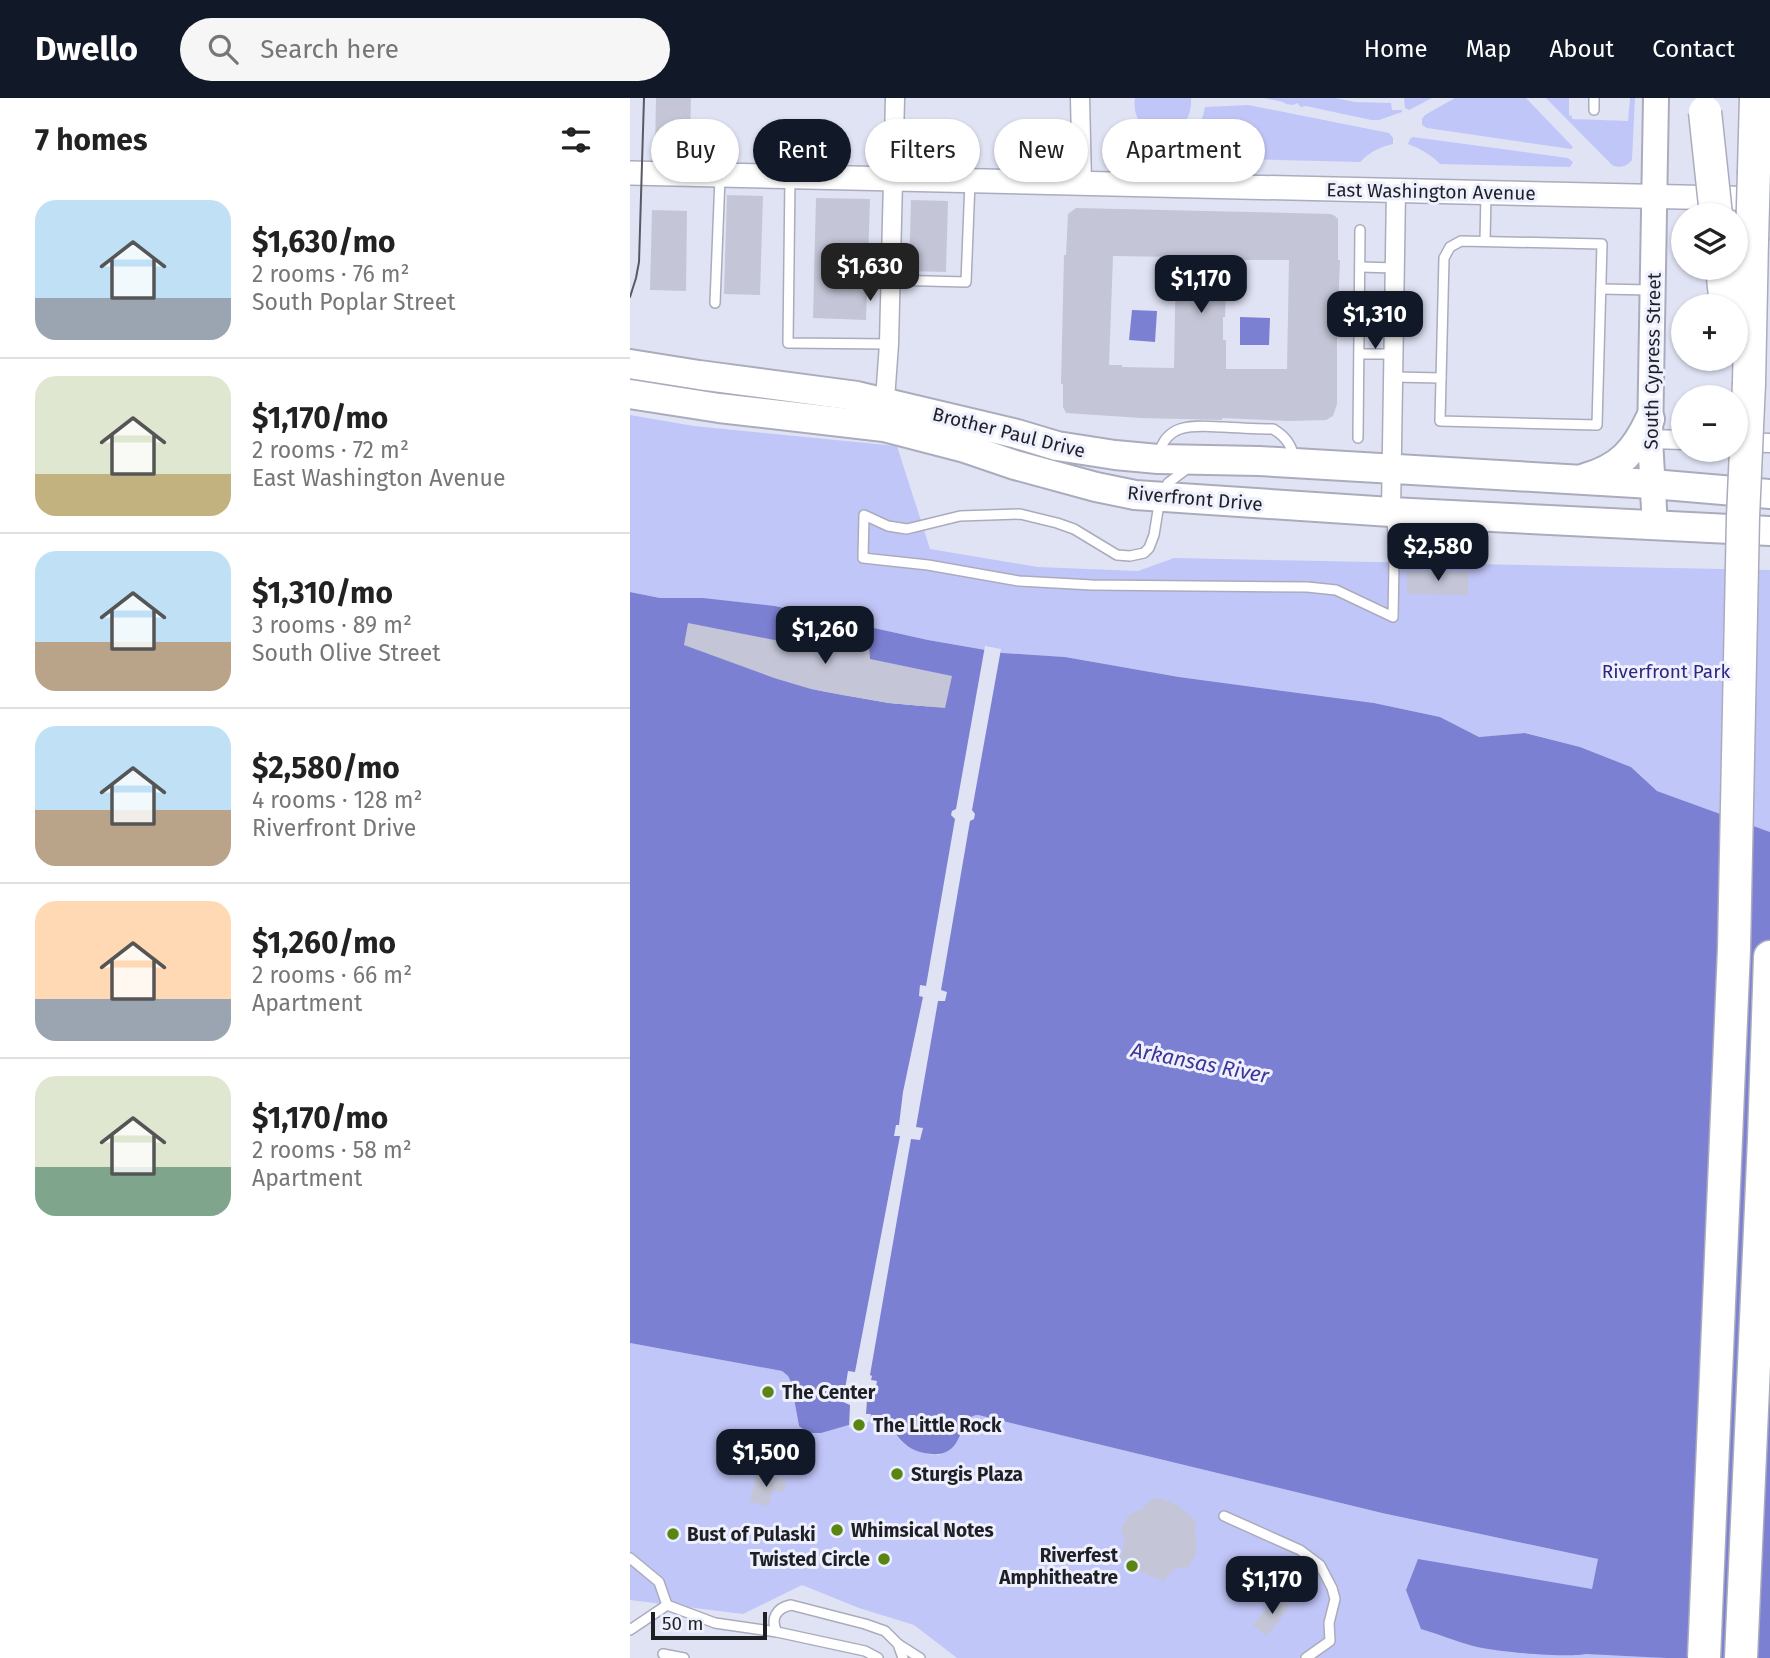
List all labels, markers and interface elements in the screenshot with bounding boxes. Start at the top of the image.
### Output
search box [180,18,670,81]
text: Dwello [35,29,138,69]
icon: search [204,30,242,68]
text: Search here [260,34,399,65]
text: Home [1364,35,1428,63]
text: Map [1466,35,1512,63]
text: About [1550,35,1614,63]
text: Contact [1652,35,1735,63]
chip: Buy [651,119,739,182]
chip: Rent [753,119,851,182]
chip: Filters [865,119,980,182]
chip: New [994,119,1088,182]
chip: Apartment [1102,119,1265,182]
icon: filters [557,121,595,159]
text: 7 homes [35,122,147,158]
street label: East Washington Avenue [1326,178,1536,205]
map controls [1671,203,1748,462]
button: layers [1671,203,1748,280]
text: $1,630/mo [252,224,396,260]
icon: home [91,228,175,312]
pin: $1,630 [813,244,927,303]
text: $1,630 [837,252,903,280]
pin: $1,170 [1144,256,1258,315]
text: 2 rooms · 76 m² [252,260,410,288]
text: $1,170 [1171,264,1231,292]
street label: South Cypress Street [1639,272,1666,450]
text: South Poplar Street [252,288,456,316]
pin: $1,310 [1318,292,1432,351]
button: + [1671,294,1748,371]
text: $1,310 [1343,300,1407,328]
button: − [1671,385,1748,462]
text: $1,170/mo [252,400,388,436]
street label: Brother Paul Drive [930,402,1088,463]
icon: home [91,404,175,488]
text: 2 rooms · 72 m² [252,436,409,464]
text: East Washington Avenue [252,464,505,492]
street label: Riverfront Drive [1126,481,1264,516]
pin: $2,580 [1381,524,1495,583]
text: $2,580 [1403,532,1473,560]
text: $1,310/mo [252,575,393,611]
icon: home [91,579,175,663]
pin: $1,260 [768,606,882,666]
text: 3 rooms · 89 m² [252,611,412,639]
text: $1,260 [792,615,858,643]
text: South Olive Street [252,639,441,667]
park label: Riverfront Park [1602,660,1730,683]
text: $2,580/mo [252,750,400,786]
icon: home [91,754,175,838]
text: 4 rooms · 128 m² [252,786,422,814]
text: Riverfront Drive [252,814,416,842]
text: $1,260/mo [252,925,396,961]
icon: home [91,929,175,1013]
text: 2 rooms · 66 m² [252,961,412,989]
text: Apartment [252,989,362,1017]
water label: Arkansas River [1128,1037,1272,1089]
text: $1,170/mo [252,1100,388,1136]
icon: home [91,1104,175,1188]
text: 2 rooms · 58 m² [252,1136,412,1164]
text: Apartment [252,1164,362,1192]
place label: The Center [782,1381,876,1404]
marker: The Center [760,1384,776,1400]
place label: The Little Rock [873,1414,1002,1437]
marker: The Little Rock [851,1417,867,1433]
pin: $1,500 [709,1430,823,1489]
text: $1,500 [732,1438,800,1466]
place label: Sturgis Plaza [911,1463,1023,1486]
marker: Sturgis Plaza [889,1466,905,1482]
place label: Whimsical Notes [851,1519,994,1542]
marker: Whimsical Notes [829,1522,845,1538]
place label: Bust of Pulaski [687,1523,816,1546]
marker: Bust of Pulaski [665,1526,681,1542]
place label: Riverfest Amphitheatre [998,1544,1119,1589]
place label: Twisted Circle [750,1548,870,1571]
marker: Twisted Circle [876,1551,892,1567]
pin: $1,170 [1215,1556,1329,1616]
marker: Riverfest Amphitheatre [1124,1558,1140,1574]
text: $1,170 [1242,1565,1302,1593]
scale bar [651,1609,766,1641]
text: 50 m [662,1612,703,1635]

